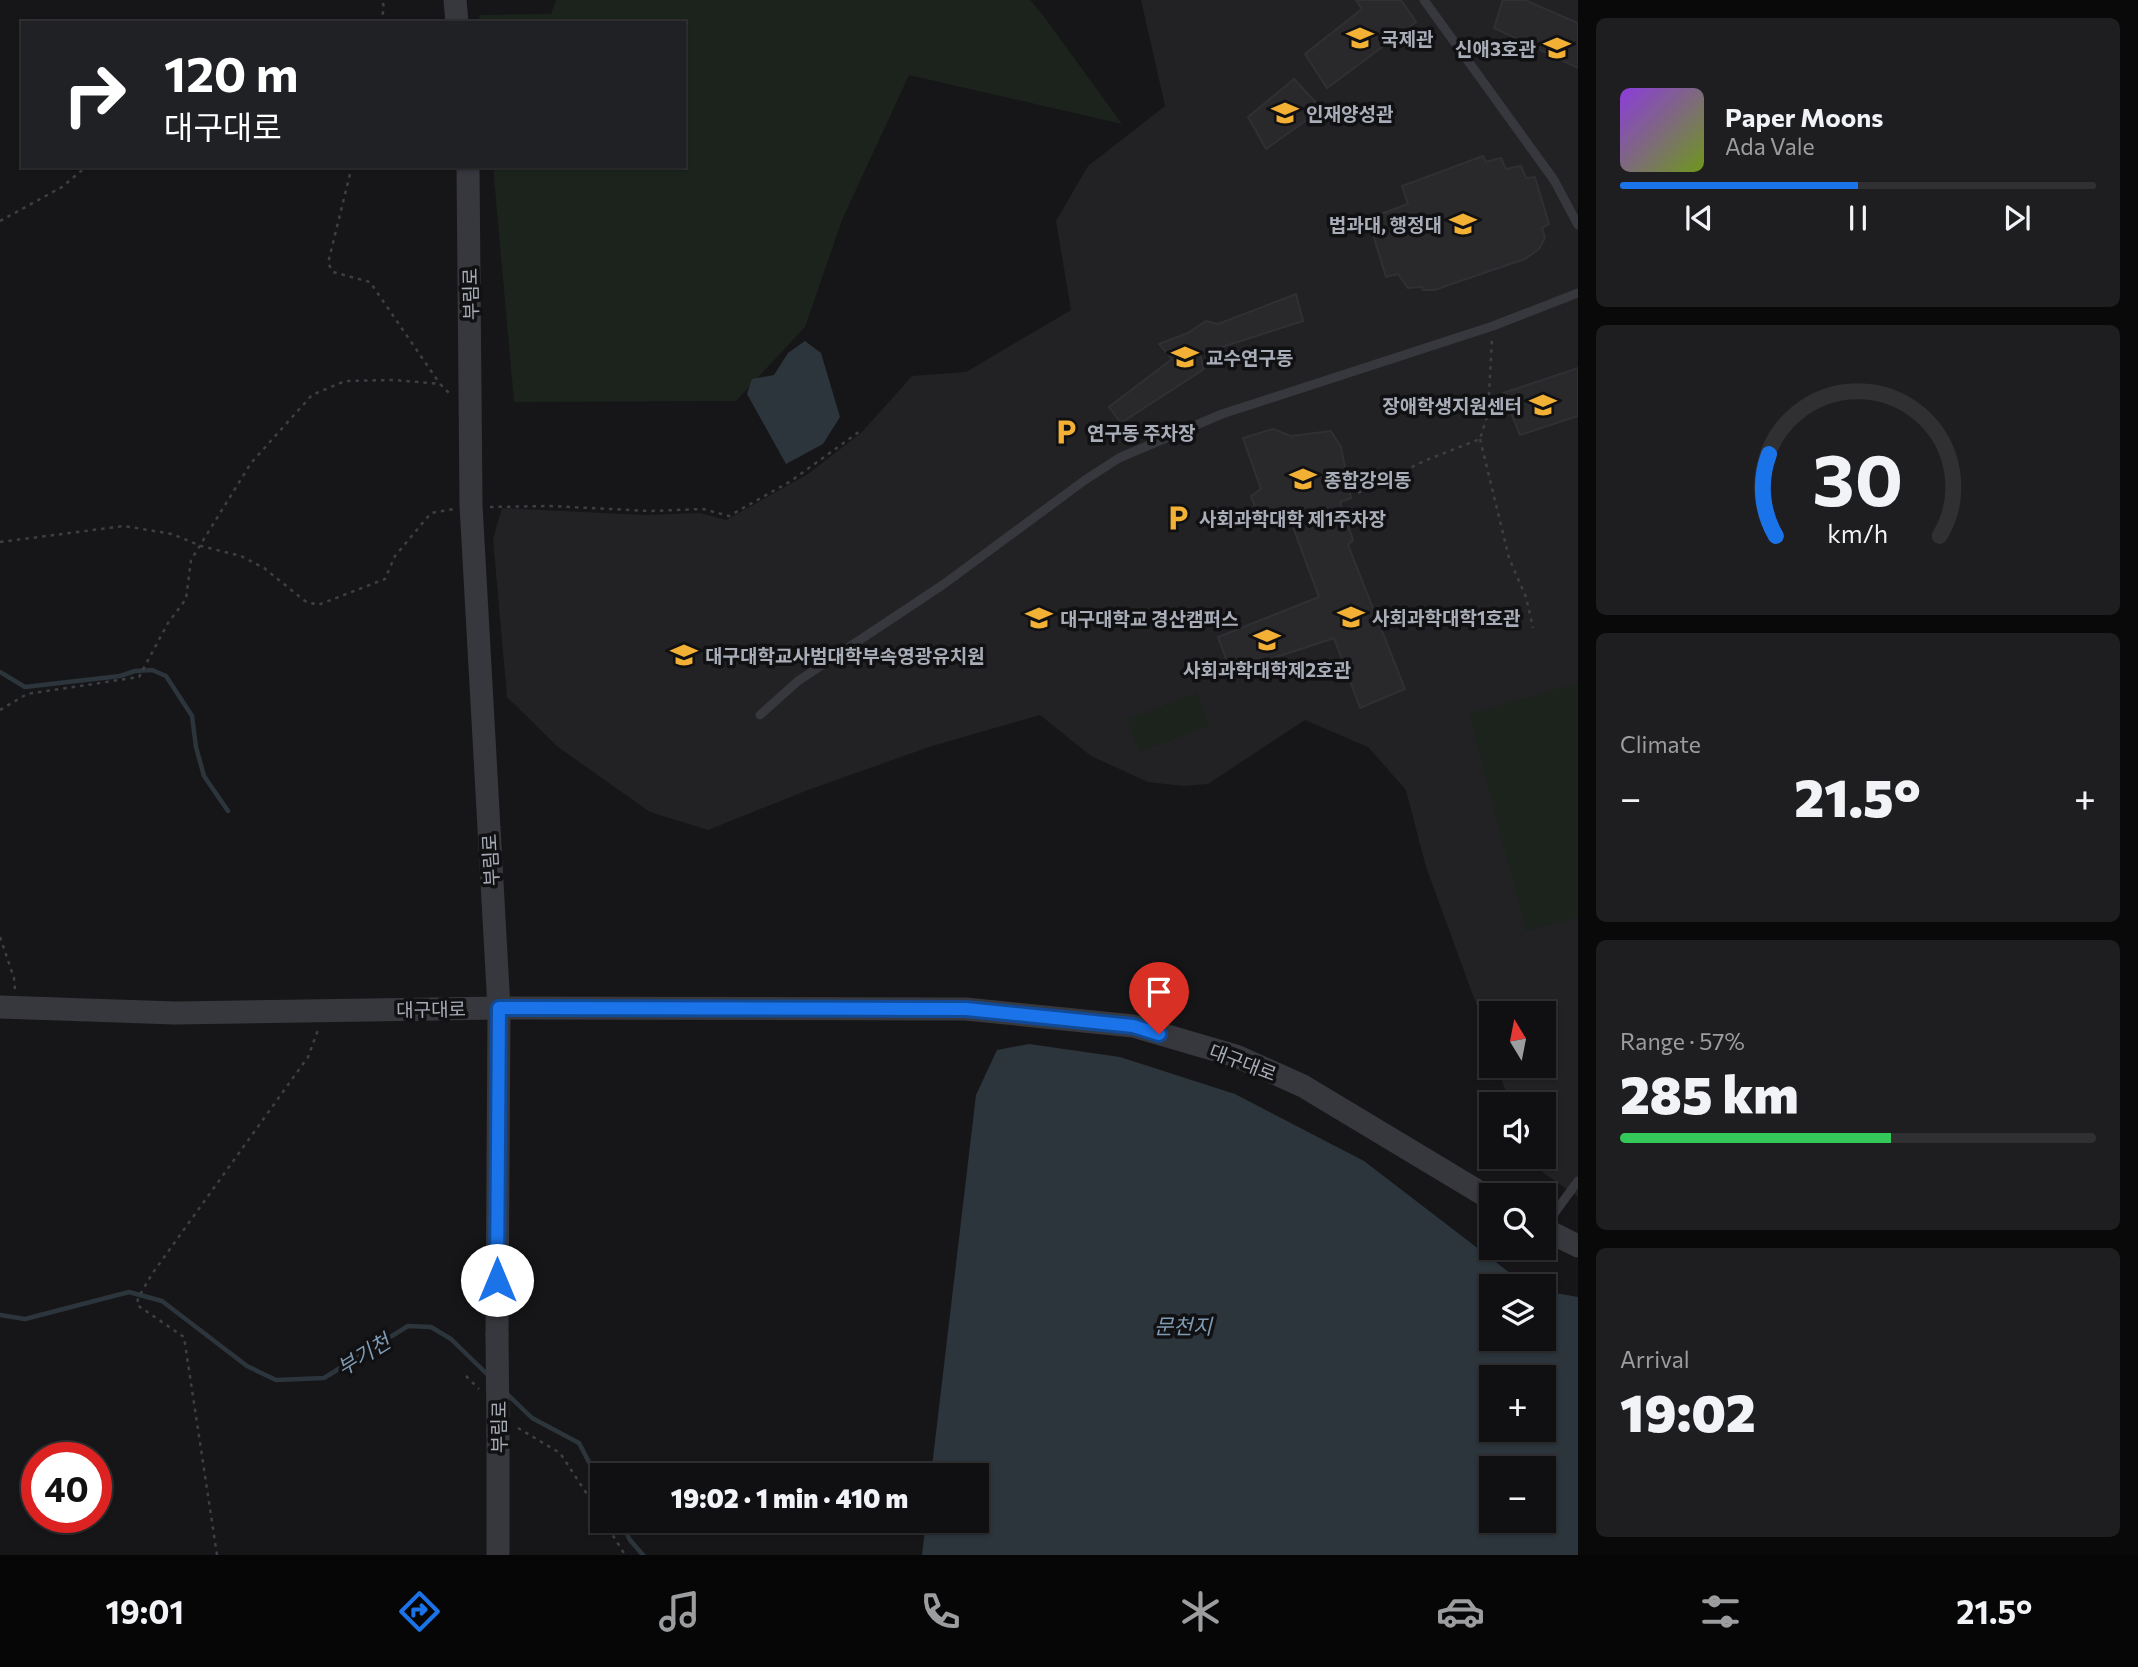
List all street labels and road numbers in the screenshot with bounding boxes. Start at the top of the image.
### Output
street label: 부림로 [458,268,482,320]
street label: 부림로 [477,833,503,887]
street label: 대구대로 [396,997,466,1021]
street label: 대구대로 [1206,1039,1280,1085]
street label: 부림로 [487,1401,510,1453]

